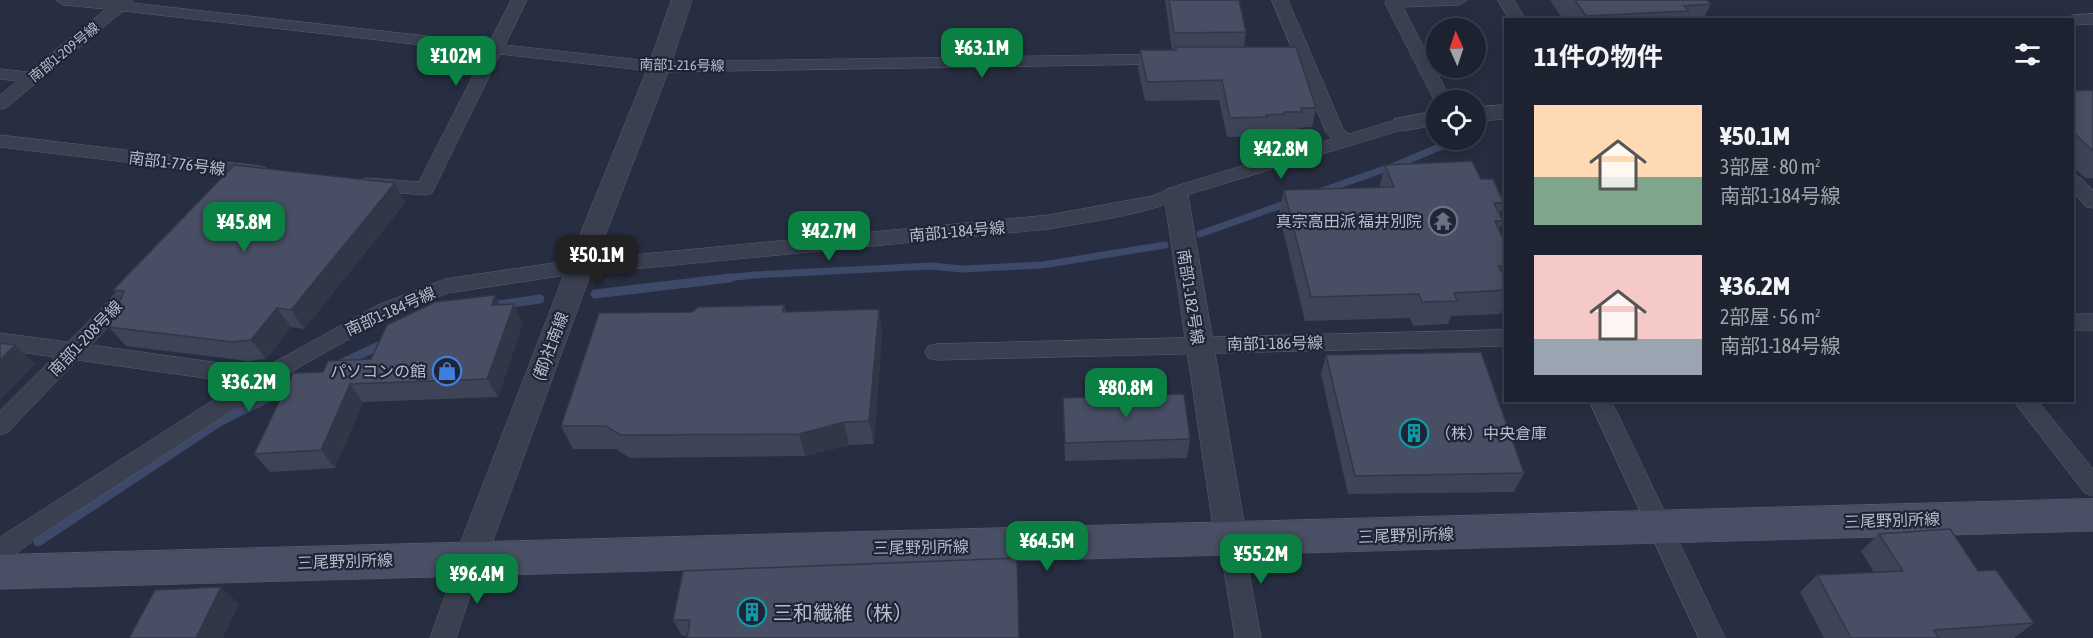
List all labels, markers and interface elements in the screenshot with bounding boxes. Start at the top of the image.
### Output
north arrow [1426,18,1486,78]
map controls [1426,18,1486,150]
street label: 南部1-209号線 [26,19,102,85]
pin: ¥63.1M [933,28,1031,79]
pin: ¥102M [414,36,498,87]
text: ¥63.1M [955,36,1009,59]
icon: filters [2011,38,2044,71]
text: 11件の物件 [1534,42,1662,72]
text: ¥102M [431,44,481,67]
street label: 南部1-216号線 [639,56,725,74]
button: locate [1426,90,1486,150]
text: ¥50.1M [1720,121,1790,151]
pin: ¥42.8M [1232,129,1330,180]
icon: home [1582,129,1654,201]
text: ¥42.8M [1254,137,1308,160]
street label: 南部1-776号線 [128,148,226,178]
text: 3部屋 · 80 m² [1720,155,1821,178]
text: 南部1-184号線 [1720,184,1841,207]
pin: ¥45.8M [195,202,293,253]
temple icon: 真宗高田派 福井別院 [1427,205,1459,237]
text: ¥45.8M [217,210,271,233]
pin: ¥42.7M [780,211,878,262]
place label: 真宗高田派 福井別院 [1276,212,1422,230]
street label: 南部1-184号線 [908,218,1006,244]
text: ¥42.7M [802,219,856,242]
pin: ¥50.1M [548,235,646,286]
text: ¥50.1M [570,243,624,266]
street label: 南部1-182号線 [1175,248,1207,346]
text: ¥36.2M [1720,271,1790,301]
icon: home [1582,279,1654,351]
street label: 南部1-184号線 [342,283,438,339]
street label: 南部1-208号線 [45,297,125,379]
text: 2部屋 · 56 m² [1720,305,1821,328]
street label: (都)社南線 [529,309,572,383]
street label: 南部1-186号線 [1227,333,1323,353]
text: 南部1-184号線 [1720,334,1841,357]
shop icon: パソコンの館 [431,355,463,387]
pin: ¥36.2M [200,362,298,413]
place label: パソコンの館 [330,362,426,380]
pin: ¥80.8M [1077,368,1175,419]
text: ¥36.2M [222,370,276,393]
text: ¥80.8M [1099,376,1153,399]
building icon: （株）中央倉庫 [1398,417,1430,449]
place label: （株）中央倉庫 [1435,424,1547,442]
street label: 三尾野別所線 [1844,509,1940,531]
pin: ¥64.5M [998,521,1096,572]
street label: 三尾野別所線 [1358,524,1454,546]
text: ¥64.5M [1020,529,1074,552]
pin: ¥55.2M [1212,534,1310,585]
street label: 三尾野別所線 [873,537,969,557]
text: ¥55.2M [1234,542,1288,565]
street label: 三尾野別所線 [297,550,393,572]
pin: ¥96.4M [428,554,526,605]
text: ¥96.4M [450,562,504,585]
building icon: 三和繊維（株） [736,596,768,628]
place label: 三和繊維（株） [773,601,913,624]

